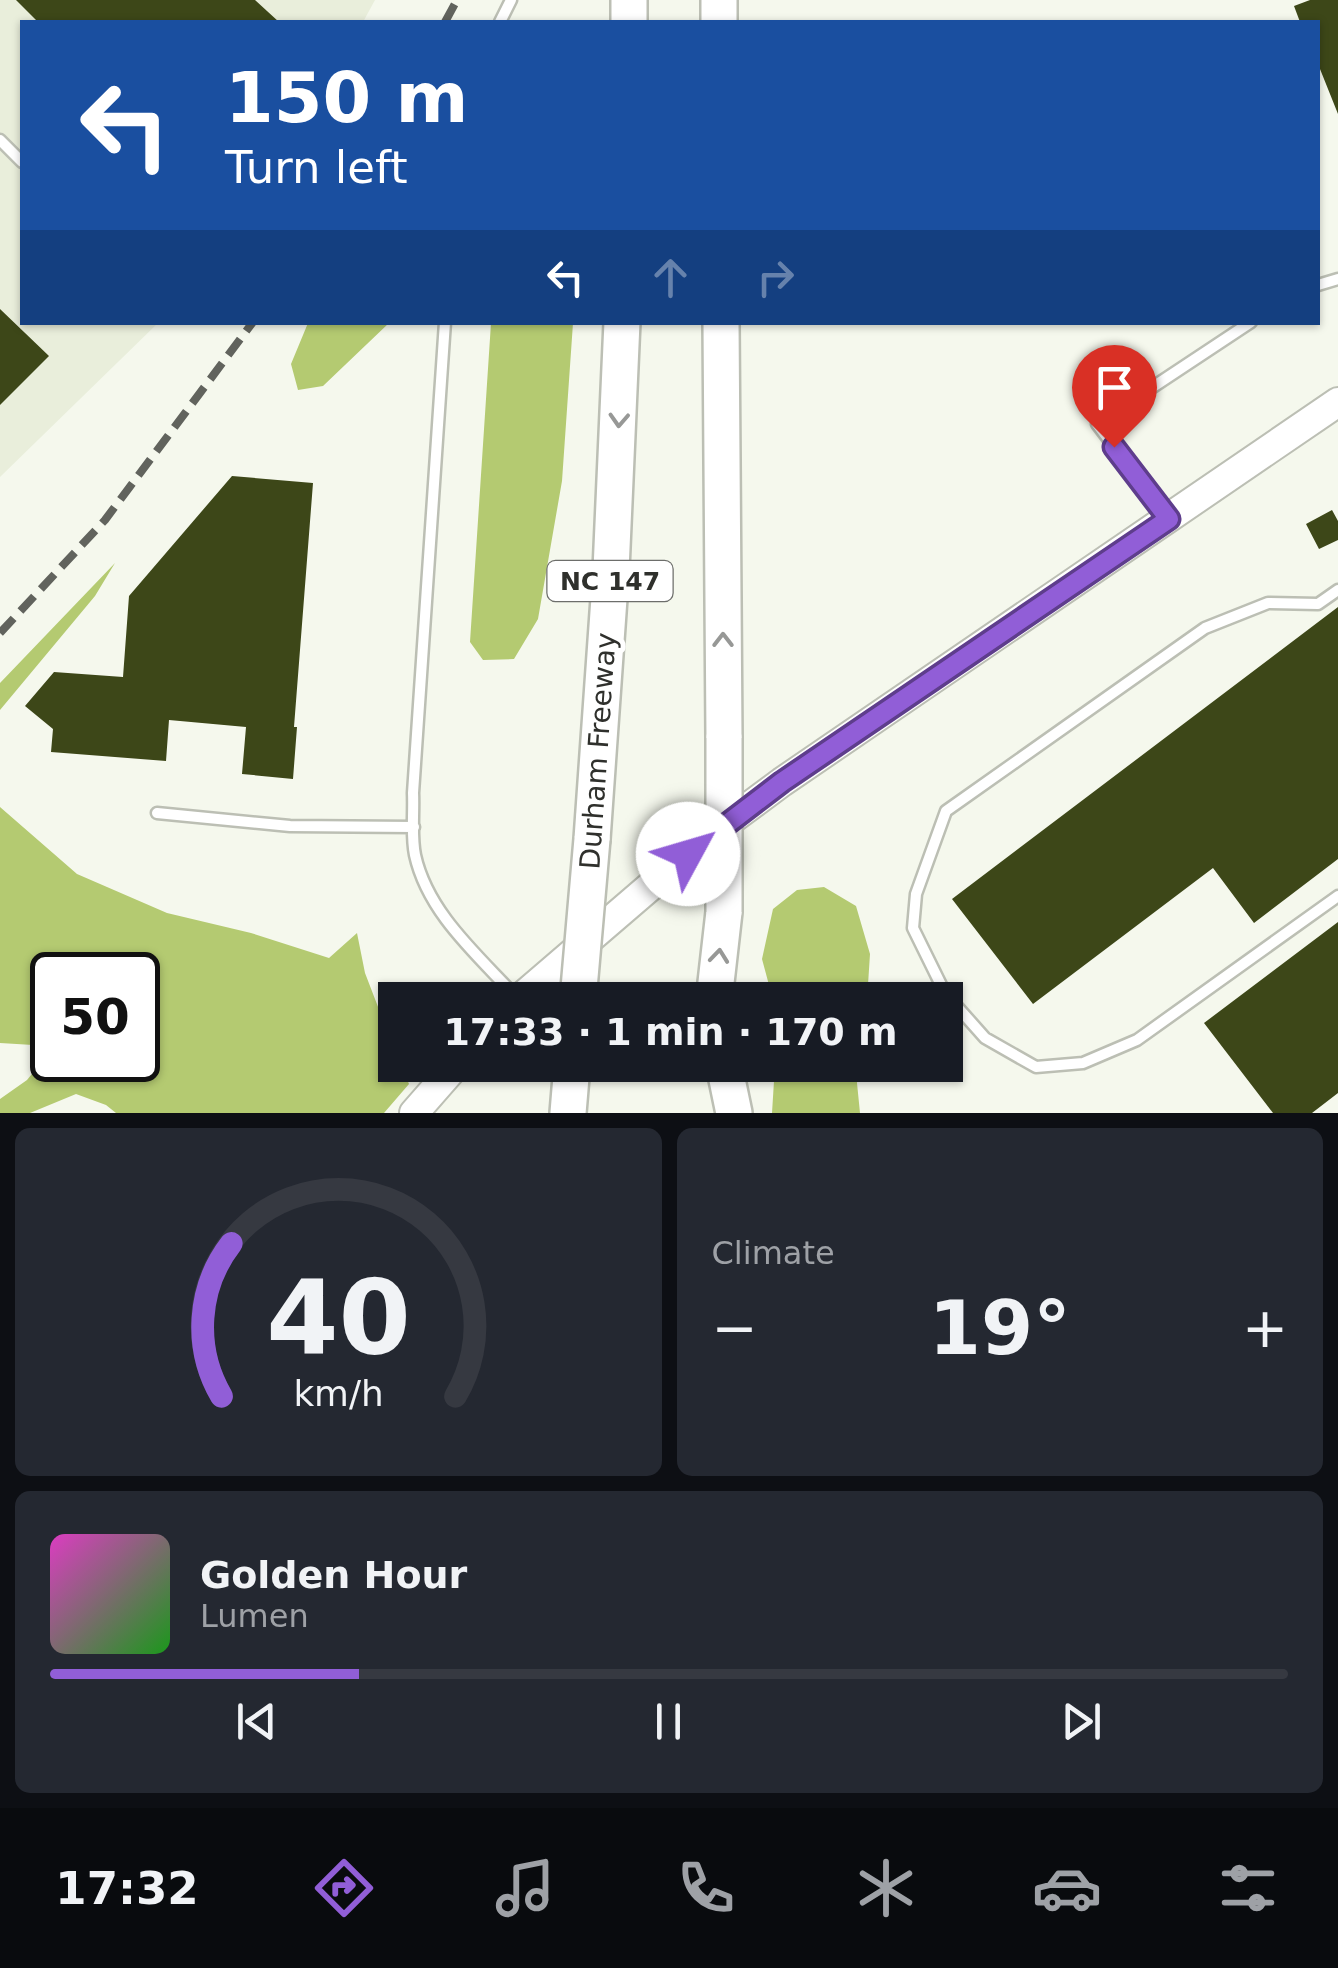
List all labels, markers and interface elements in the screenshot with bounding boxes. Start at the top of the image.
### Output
text: 150 m [225,57,468,139]
icon: left [60,60,190,190]
text: Turn left [225,141,408,194]
icon: left [538,250,593,305]
icon: ahead [643,250,698,305]
icon: right [748,250,803,305]
pin [1072,345,1157,448]
icon: arrive [1087,360,1142,415]
one-way arrow [608,412,629,428]
road number: NC 147 [548,561,672,601]
street label: Durham Freeway [573,631,623,871]
one-way arrow [712,632,734,648]
position arrow [636,802,740,906]
one-way arrow [708,948,729,964]
speed limit sign: 50 [30,952,160,1082]
text: 17:33 · 1 min · 170 m [443,1010,898,1054]
text: Climate [712,1234,835,1272]
text: 40 [266,1257,411,1379]
text: 19° [929,1284,1071,1372]
text: − [712,1296,758,1360]
text: + [1242,1296,1288,1360]
text: km/h [293,1373,383,1414]
text: Golden Hour [200,1553,467,1597]
text: Lumen [200,1597,309,1635]
icon: previous [229,1694,284,1749]
icon: pause [641,1694,696,1749]
icon: next [1054,1694,1109,1749]
icon: directions [309,1853,379,1923]
icon: music [490,1853,560,1923]
icon: phone [671,1853,741,1923]
icon: climate [851,1853,921,1923]
icon: car [1032,1853,1102,1923]
icon: filters [1213,1853,1283,1923]
text: 17:32 [55,1862,199,1915]

